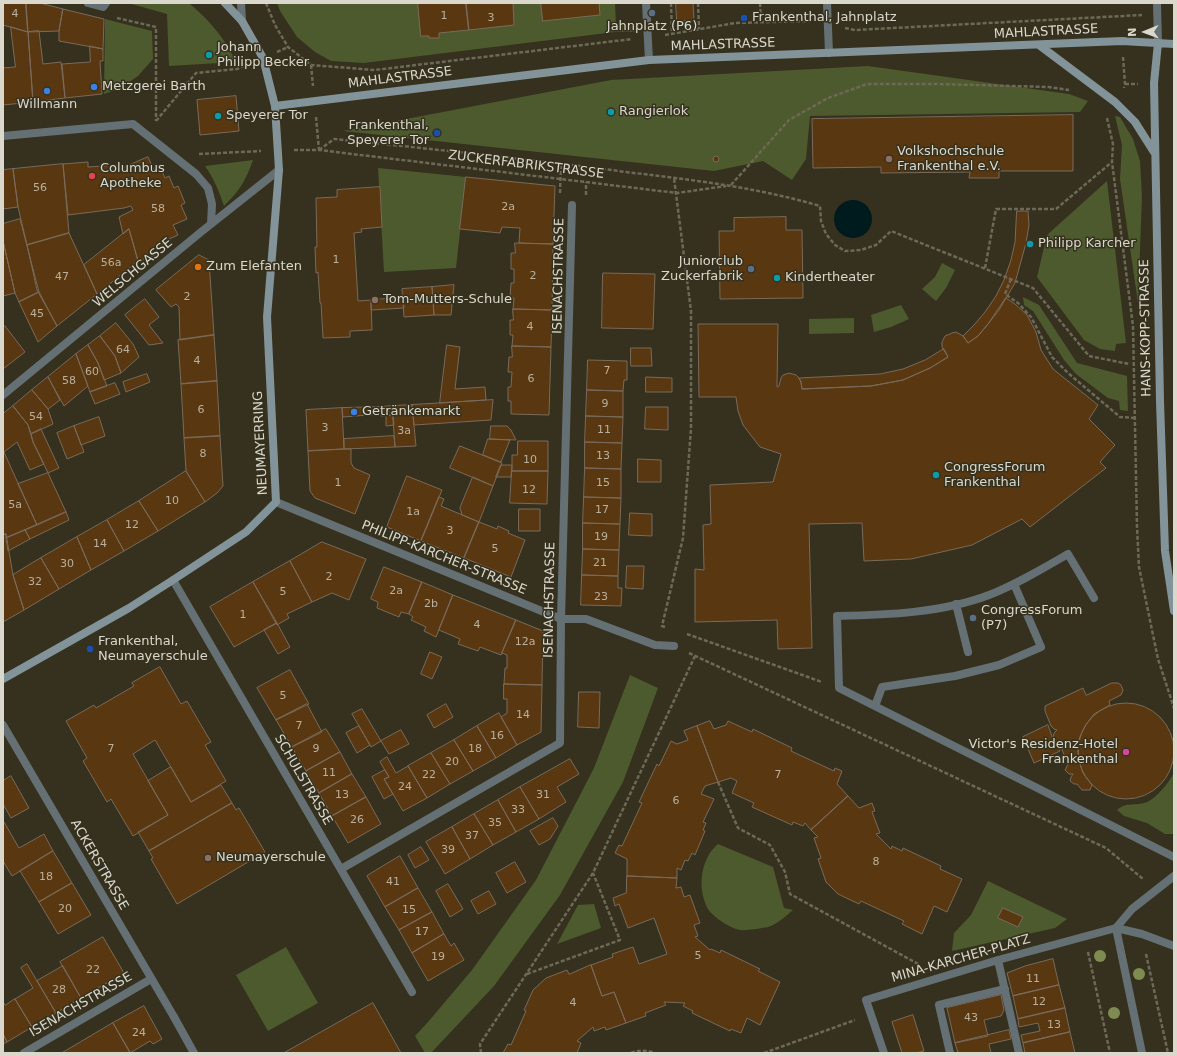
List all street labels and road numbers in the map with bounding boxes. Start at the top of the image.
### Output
street label: MAHLASTRASSE [993,21,1099,43]
street label: MAHLASTRASSE [670,35,776,55]
street label: MAHLASTRASSE [347,64,453,92]
street label: ZUCKERFABRIKSTRASSE [447,148,605,182]
street label: ISENACHSTRASSE [550,218,568,334]
street label: WELSCHGASSE [90,235,176,311]
street label: HANS-KOPP-STRASSE [1137,259,1155,397]
street label: NEUMAYERRING [250,390,272,496]
street label: PHILIPP-KARCHER-STRASSE [359,518,529,598]
street label: ISENACHSTRASSE [541,542,559,658]
street label: SCHULSTRASSE [271,732,335,828]
street label: ACKERSTRASSE [67,817,131,913]
street label: MINA-KARCHER-PLATZ [890,932,1032,986]
street label: ISENACHSTRASSE [27,969,135,1041]

